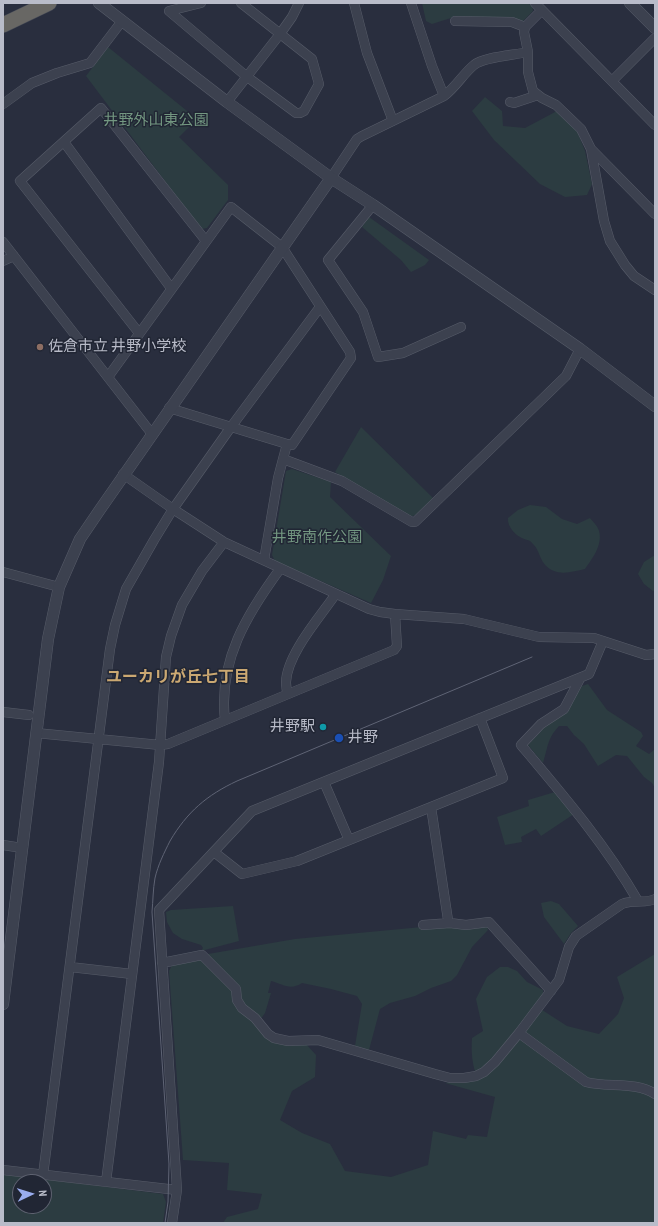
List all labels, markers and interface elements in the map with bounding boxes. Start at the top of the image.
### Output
park label: 井野外山東公園 [104,112,208,130]
place label: 佐倉市立 井野小学校 [48,338,186,356]
marker: 佐倉市立 井野小学校 [35,342,45,352]
park label: 井野南作公園 [272,529,362,547]
district label: ユーカリが丘七丁目 [106,667,250,687]
place label: 井野駅 [270,718,315,736]
marker: 井野駅 [318,722,328,732]
place label: 井野 [348,729,378,747]
marker: 井野 [333,732,345,744]
north arrow [12,1174,52,1214]
text: N [36,1190,50,1197]

